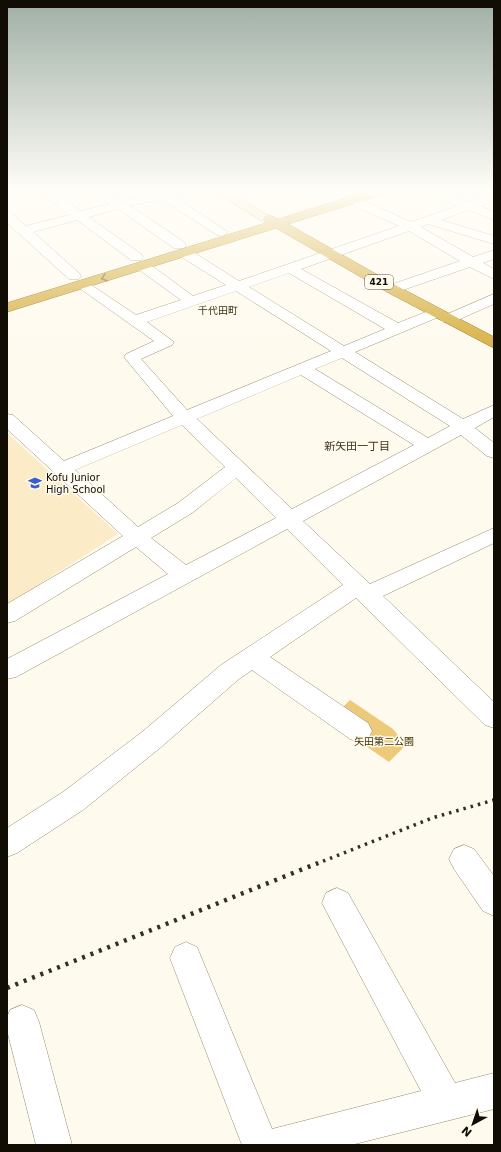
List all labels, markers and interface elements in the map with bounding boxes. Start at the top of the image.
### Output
one-way arrow [100,273,107,282]
road number: 421 [365,275,393,289]
district label: 千代田町 [198,305,238,316]
district label: 新矢田一丁目 [324,440,390,453]
place label: Kofu Junior High School [46,472,105,495]
school or university icon: Kofu Junior High School [27,475,43,491]
park label: 矢田第二公園 [354,736,414,747]
north arrow [453,1104,493,1144]
text: N [459,1123,475,1139]

